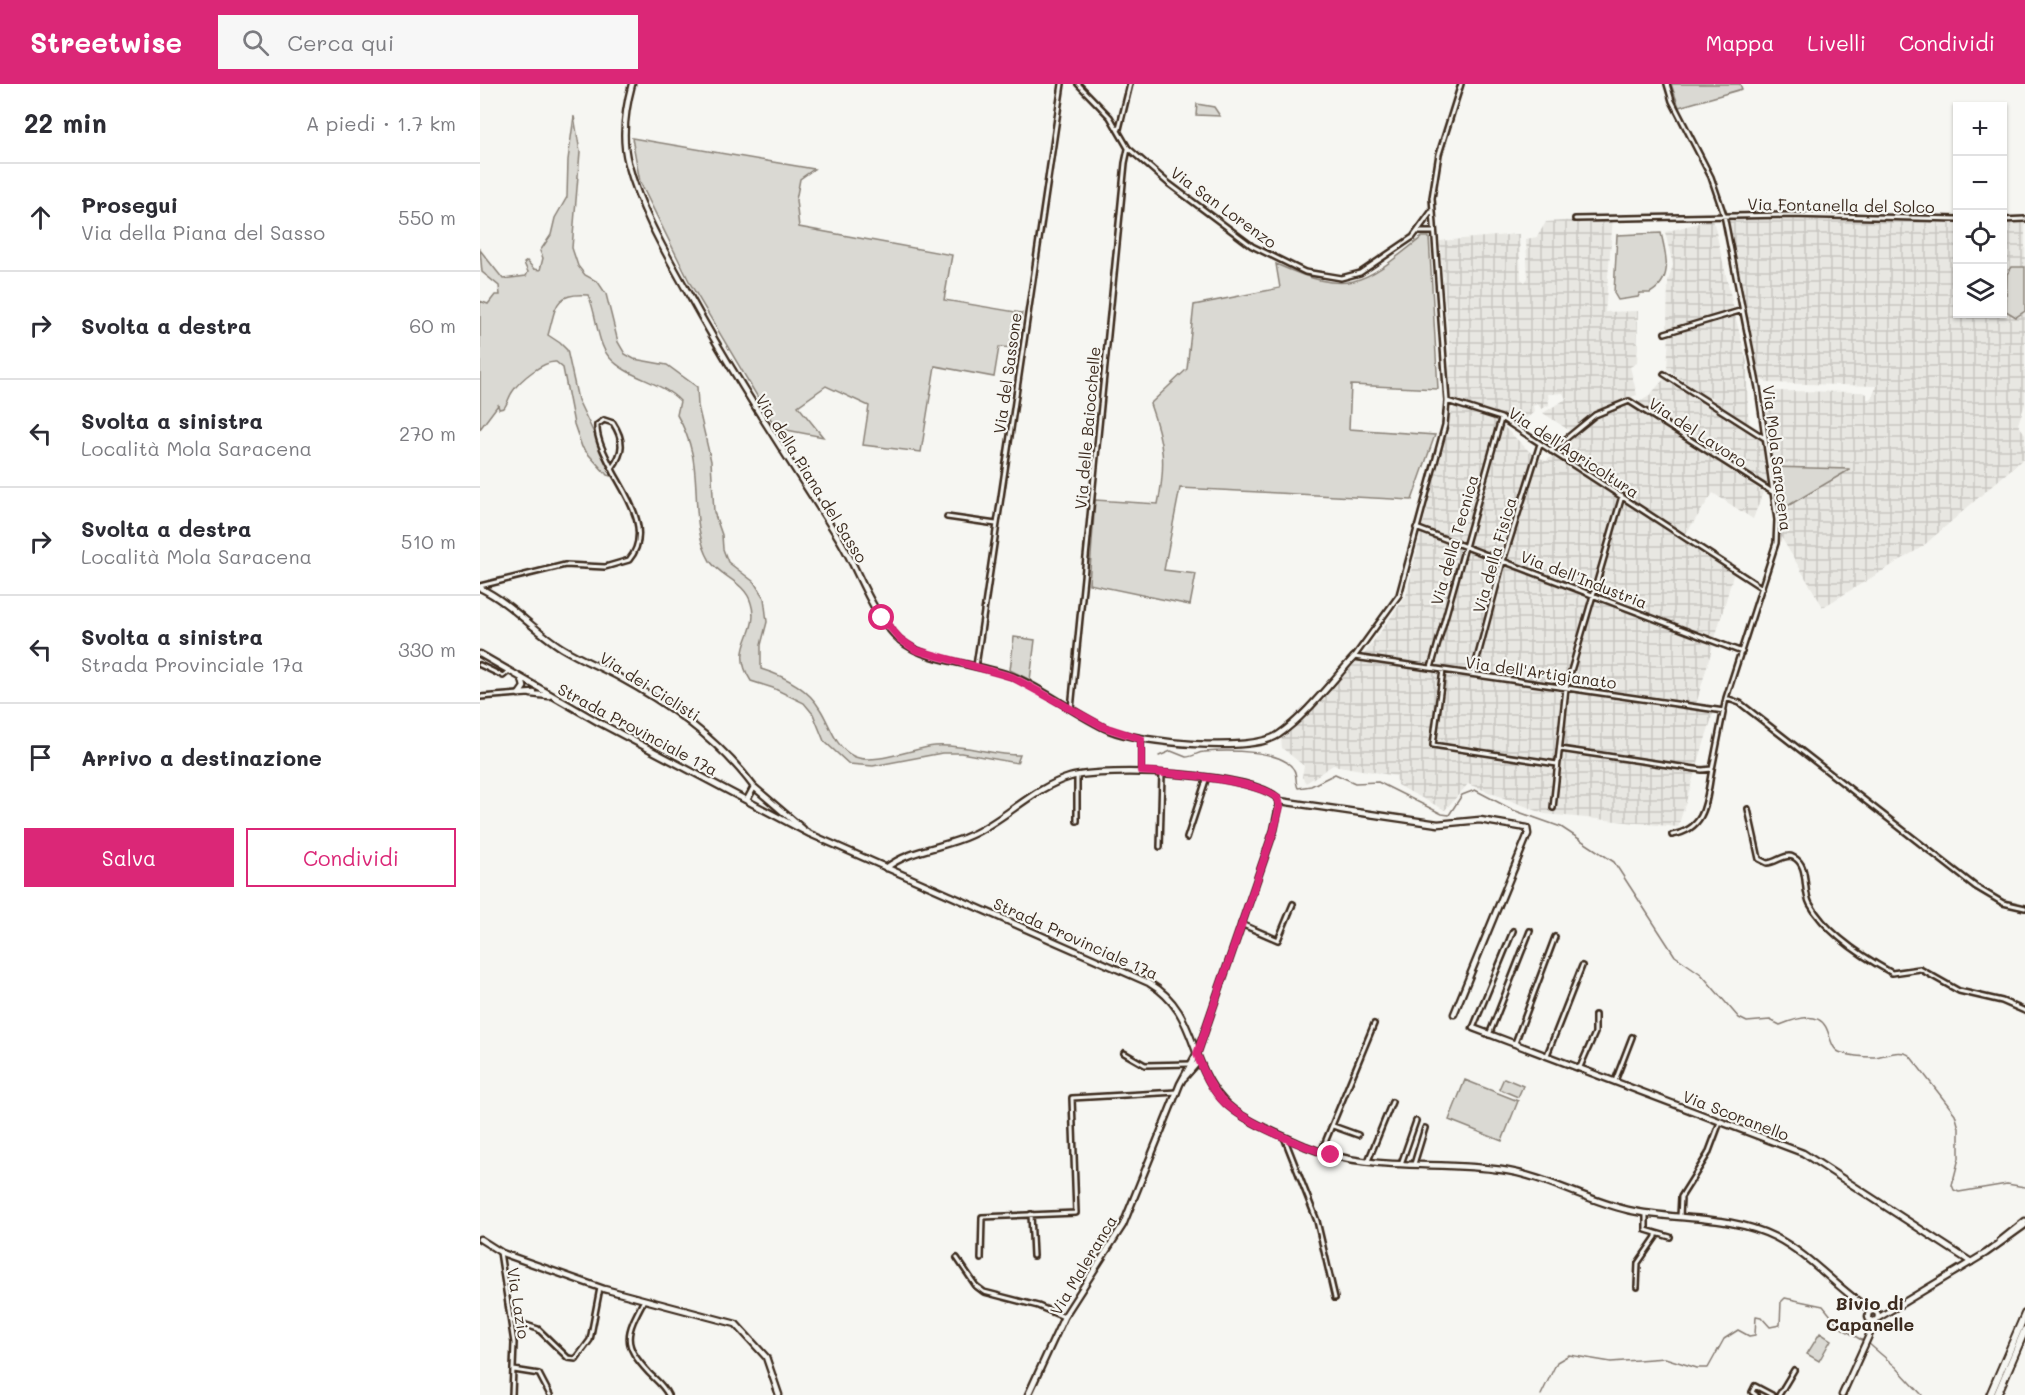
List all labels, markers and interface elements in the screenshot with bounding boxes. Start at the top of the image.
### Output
search box [218,15,638,69]
text: Streetwise [30,24,182,60]
icon: search [239,26,272,59]
text: Cerca qui [287,28,394,57]
text: Mappa [1706,29,1774,56]
text: Livelli [1807,29,1866,56]
text: Condividi [1899,29,1995,56]
map controls [1953,102,2007,318]
button: + [1953,102,2007,156]
text: 22 min [24,106,107,140]
text: A piedi · 1.7 km [306,110,456,136]
button: − [1953,156,2007,210]
street label: Via San Lorenzo [1167,161,1281,253]
text: Prosegui [81,190,178,219]
street label: Via Fontanella del Solco [1747,193,1935,217]
icon: ahead [24,201,57,234]
text: 550 m [398,204,456,230]
button: locate [1953,210,2007,264]
text: Via della Piana del Sasso [81,219,325,245]
button: layers [1953,264,2007,318]
icon: right [24,309,57,342]
text: Svolta a destra [81,311,251,340]
street label: Via del Sassone [988,311,1026,435]
text: 60 m [409,312,456,338]
street label: Via delle Baiocchelle [1069,346,1105,510]
street label: Via Mola Saracena [1759,384,1797,532]
street label: Via della Piana del Sasso [751,390,873,566]
street label: Via del Lavoro [1645,392,1751,472]
street label: Via dell'Agricoltura [1505,402,1643,502]
text: Svolta a sinistra [81,406,263,435]
icon: left [24,417,57,450]
text: 270 m [399,420,456,446]
text: Località Mola Saracena [81,435,312,461]
street label: Via della Tecnica [1425,472,1483,608]
street label: Via della Fisica [1467,495,1521,615]
text: Svolta a destra [81,514,251,543]
icon: right [24,525,57,558]
text: 510 m [401,528,456,554]
text: Località Mola Saracena [81,543,312,569]
street label: Via dell'Industria [1518,545,1651,613]
route start [868,604,894,630]
text: Svolta a sinistra [81,622,263,651]
icon: left [24,633,57,666]
text: 330 m [398,636,456,662]
street label: Via dei Ciclisti [596,647,704,725]
text: Strada Provinciale 17a [81,651,304,677]
street label: Via dell'Artigianato [1464,651,1618,693]
street label: Strada Provinciale 17a [554,678,722,780]
icon: arrive [24,741,57,774]
text: Arrivo a destinazione [81,743,322,772]
button: Salva [24,828,234,887]
button: Condividi [246,828,456,887]
street label: Strada Provinciale 17a [990,892,1162,984]
street label: Via Scoranello [1680,1085,1792,1145]
route end [1317,1141,1343,1167]
street label: Via Maleranca [1045,1211,1121,1319]
street label: Via Lazio [503,1266,535,1340]
district label: Bivio di Capanelle [1826,1291,1914,1336]

